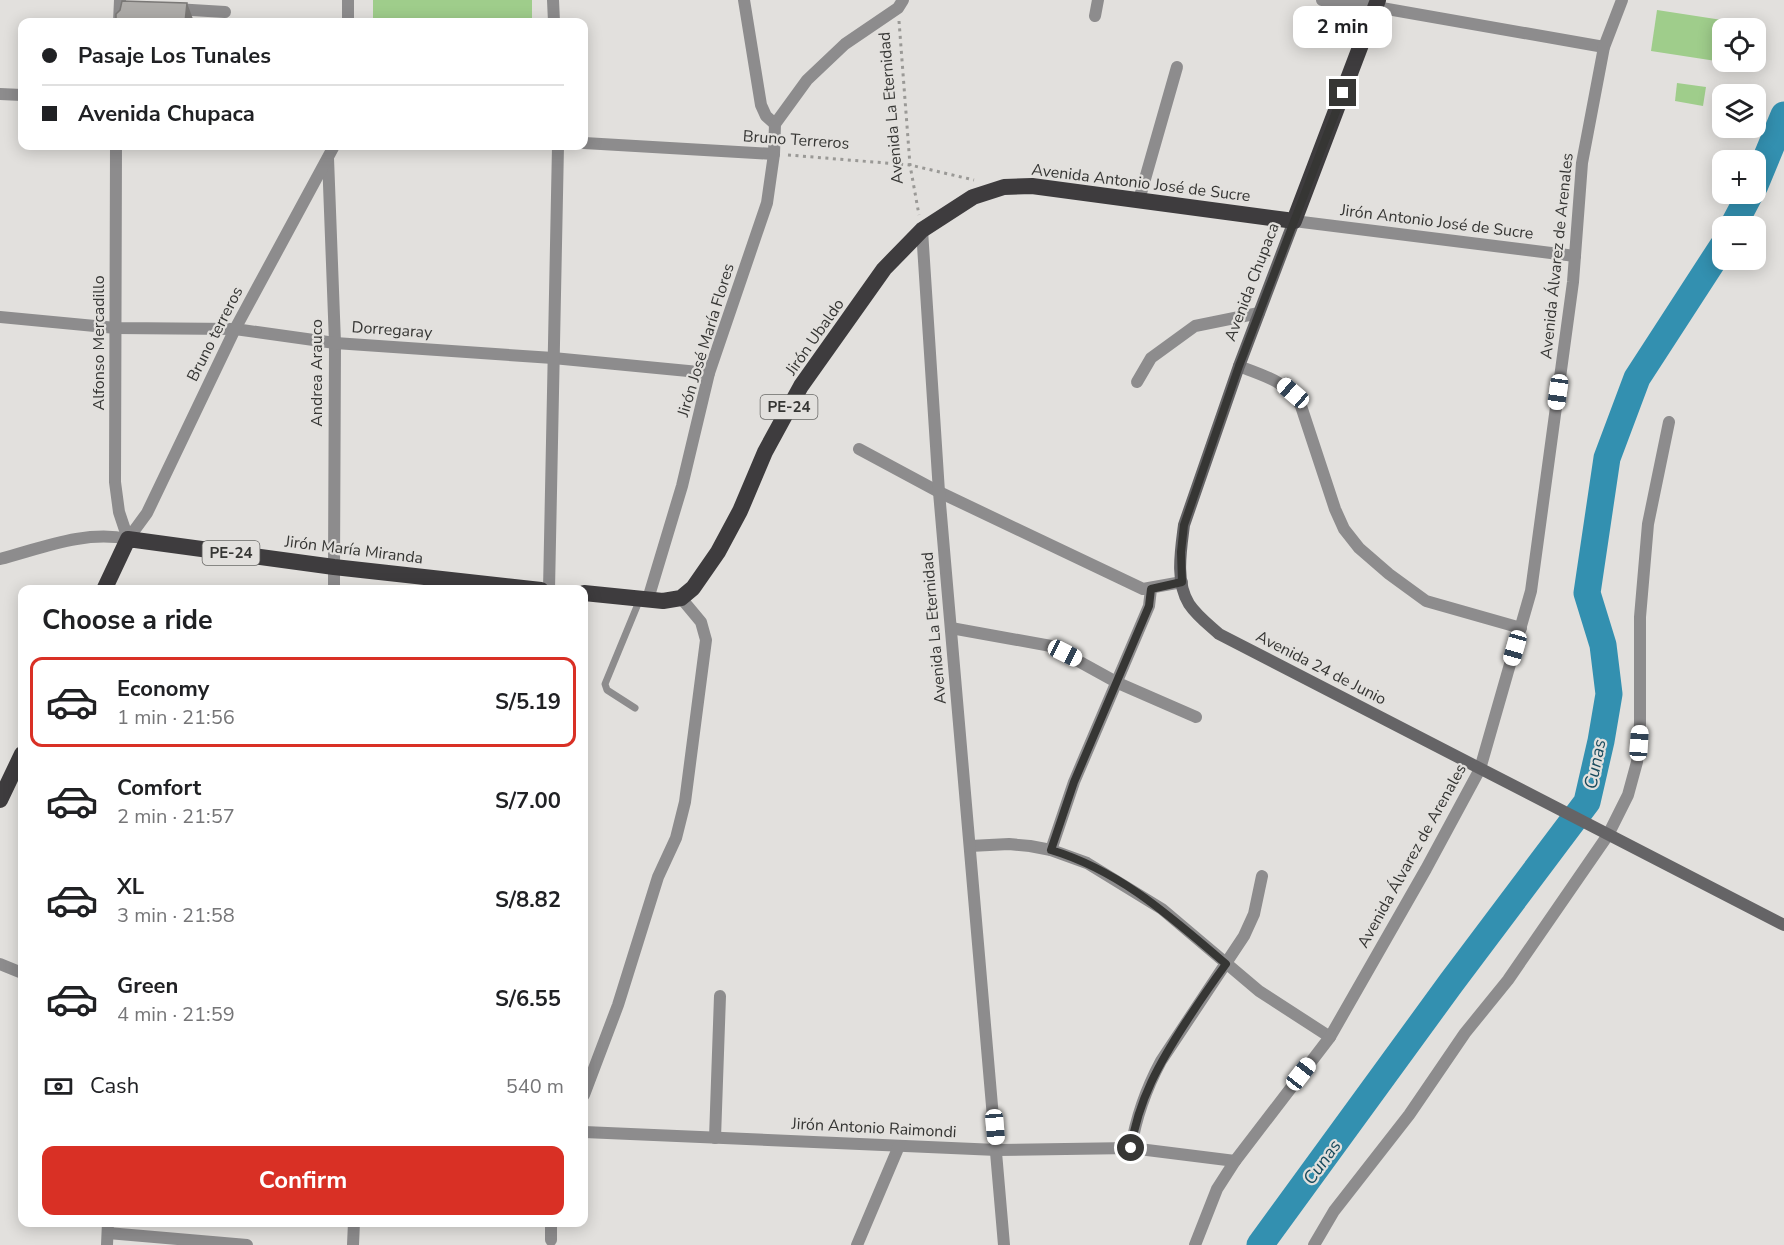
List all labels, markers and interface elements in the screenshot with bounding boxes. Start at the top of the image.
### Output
callout: 2 min [1294,6,1392,48]
text: 2 min [1317,13,1368,40]
map controls [1712,18,1766,270]
button: locate [1712,18,1766,72]
street label: Avenida La Eternidad [873,31,909,185]
text: Pasaje Los Tunales [78,41,271,71]
route end [1329,79,1356,106]
button: layers [1712,84,1766,138]
text: Avenida Chupaca [78,99,255,129]
street label: Bruno Terreros [742,125,850,155]
button: + [1712,150,1766,204]
street label: Avenida Álvarez de Arenales [1535,152,1579,360]
street label: Avenida Antonio José de Sucre [1030,159,1252,207]
street label: Jirón Antonio José de Sucre [1338,199,1535,245]
button: − [1712,216,1766,270]
street label: Avenida Chupaca [1219,220,1285,344]
street label: Jirón José María Flores [672,261,740,420]
street label: Alfonso Mercadillo [88,275,110,411]
street label: Bruno terreros [182,283,248,385]
street label: Jirón Ubaldo [780,294,850,381]
street label: Dorregaray [351,316,434,344]
street label: Andrea Arauco [306,319,328,427]
car [1547,373,1569,411]
car [1274,374,1312,412]
road number: PE-24 [760,395,818,419]
street label: Jirón María Miranda [283,530,424,569]
road number: PE-24 [202,541,260,565]
street label: Avenida La Eternidad [916,551,952,705]
text: Choose a ride [42,602,213,639]
street label: Avenida 24 de Junio [1252,626,1390,710]
car [1501,628,1529,668]
car [1045,637,1085,669]
text: Economy [117,674,209,704]
icon: car [45,675,99,729]
text: S/5.19 [495,687,561,717]
text: 1 min · 21:56 [117,704,235,731]
car [1629,724,1649,762]
water label: Cunas [1578,737,1612,791]
street label: Avenida Álvarez de Arenales [1352,760,1472,952]
text: Comfort [117,773,201,803]
icon: car [45,774,99,828]
text: S/7.00 [495,786,561,816]
text: 2 min · 21:57 [117,803,235,830]
text: XL [117,872,144,902]
icon: car [45,873,99,927]
text: S/8.82 [495,885,561,915]
text: 3 min · 21:58 [117,902,235,929]
text: Green [117,971,178,1001]
icon: car [45,972,99,1026]
text: S/6.55 [495,984,561,1014]
text: 4 min · 21:59 [117,1001,235,1028]
car [1283,1054,1319,1094]
icon: cash [42,1070,75,1103]
text: Cash [90,1071,139,1101]
text: 540 m [506,1073,564,1100]
car [984,1108,1006,1146]
street label: Jirón Antonio Raimondi [790,1113,957,1143]
route start [1117,1134,1144,1161]
water label: Cunas [1297,1135,1347,1189]
button: Confirm [42,1146,564,1215]

